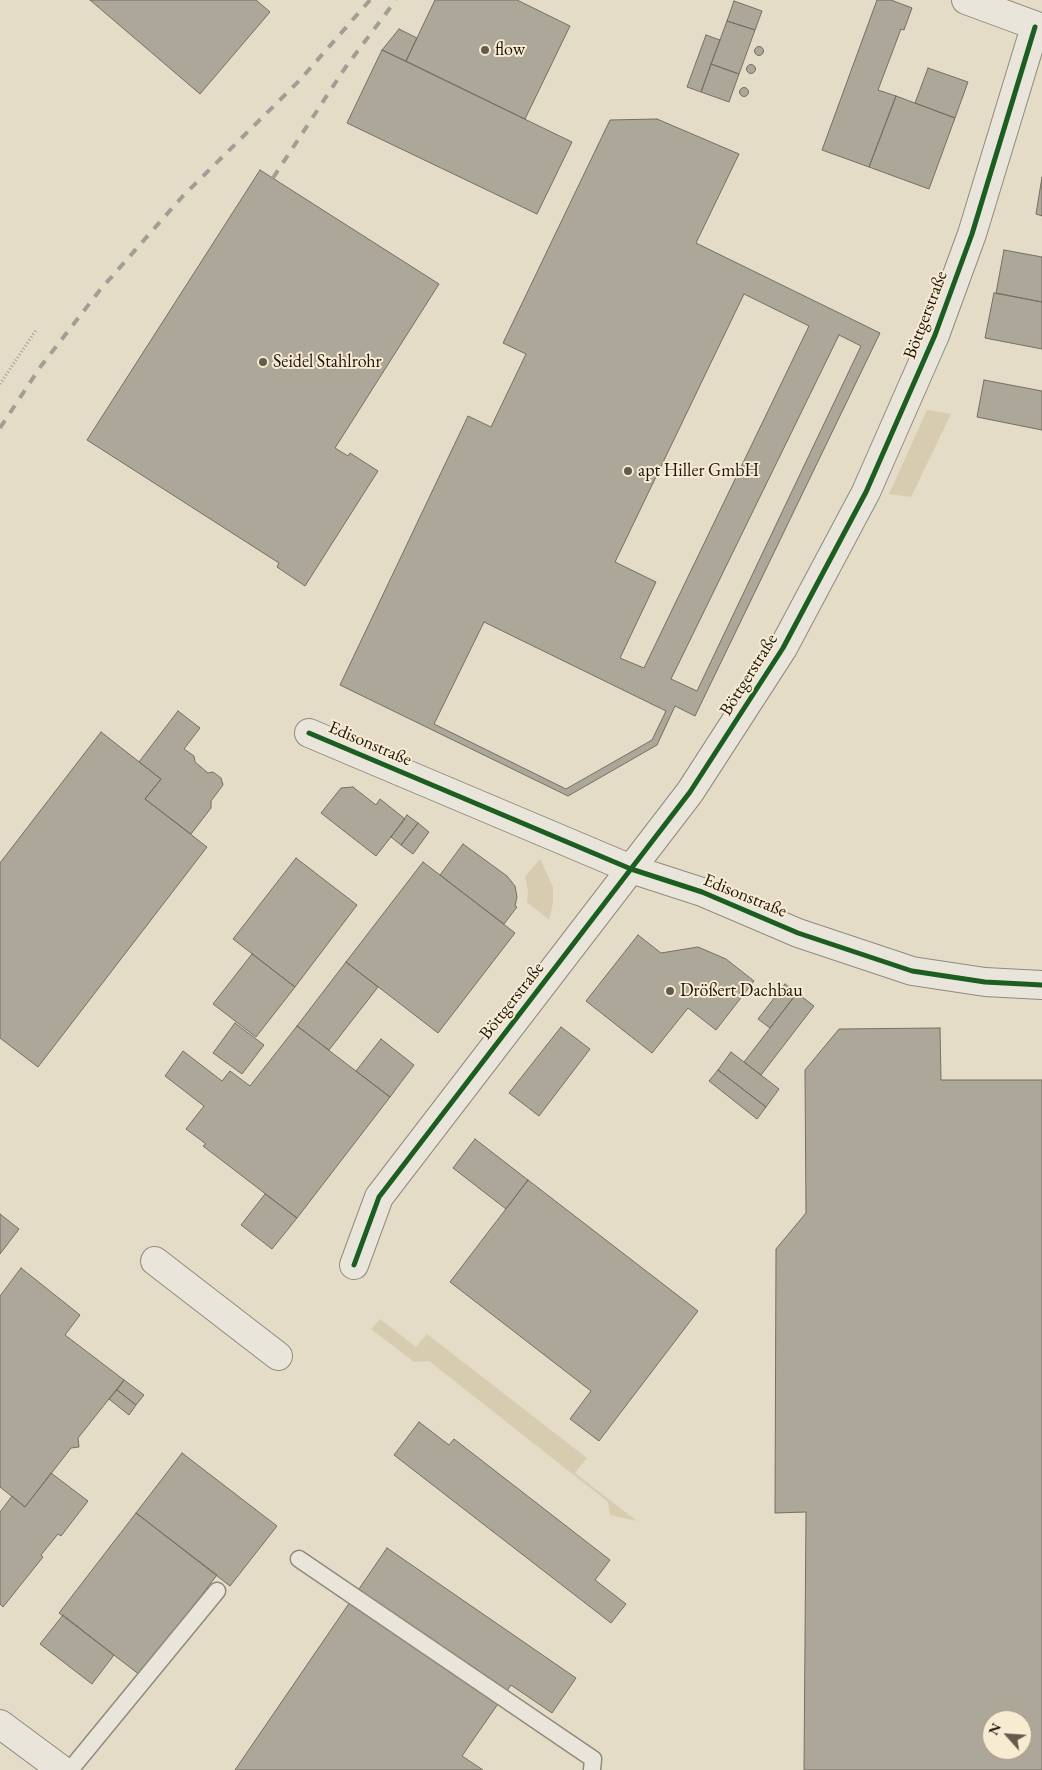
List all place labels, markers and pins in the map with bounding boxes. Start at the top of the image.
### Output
place label: flow [495,39,525,61]
marker: flow [479,44,491,56]
place label: Seidel Stahlrohr [273,351,382,373]
marker: Seidel Stahlrohr [257,356,269,368]
place label: apt Hiller GmbH [638,460,759,482]
marker: apt Hiller GmbH [622,465,634,477]
place label: Drößert Dachbau [680,980,803,1002]
marker: Drößert Dachbau [664,985,676,997]

